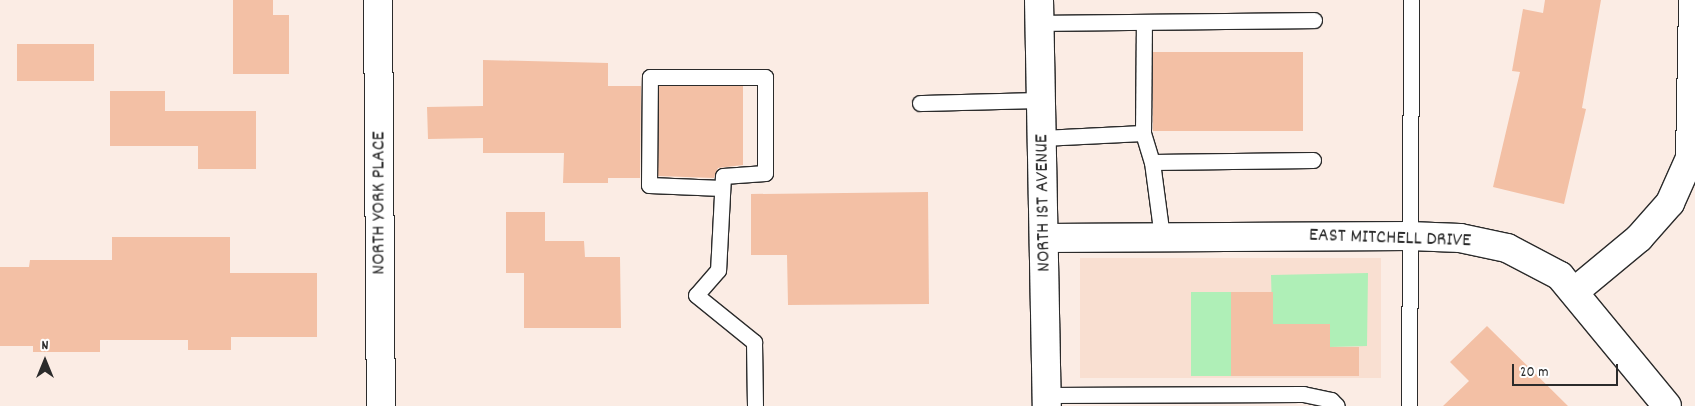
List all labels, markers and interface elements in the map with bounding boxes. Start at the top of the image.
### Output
street label: NORTH YORK PLACE [368,131,392,275]
street label: NORTH 1ST AVENUE [1031,134,1057,272]
street label: EAST MITCHELL DRIVE [1308,224,1472,254]
north arrow [20,336,70,386]
text: N [42,336,48,356]
scale bar [1515,354,1621,386]
text: 20 m [1520,362,1548,384]

